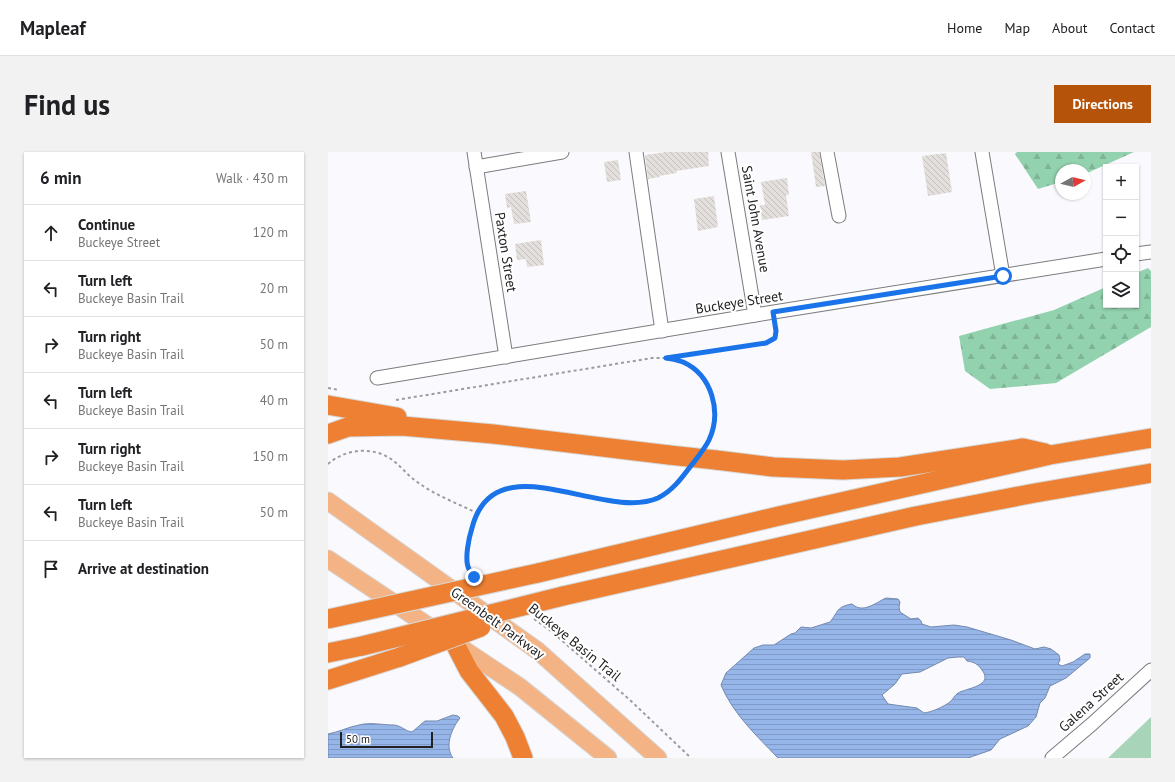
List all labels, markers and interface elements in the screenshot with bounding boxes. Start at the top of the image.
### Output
text: Mapleaf [20,16,86,40]
text: Home [947,19,982,37]
text: Map [1004,19,1030,37]
text: About [1052,19,1088,37]
text: Contact [1110,19,1155,37]
button: Directions [1054,85,1151,123]
text: Find us [24,86,110,123]
street label: Saint John Avenue [738,164,774,274]
north arrow [1055,164,1091,200]
map controls [1103,164,1139,308]
button: + [1103,164,1139,200]
text: 6 min [40,167,81,189]
text: Walk · 430 m [216,170,288,187]
button: − [1103,200,1139,236]
street label: Paxton Street [491,211,521,294]
text: Continue [78,215,135,234]
icon: ahead [40,222,62,244]
text: 120 m [253,224,288,241]
text: Buckeye Street [78,234,160,251]
button: locate [1103,236,1139,272]
route start [994,267,1012,285]
text: Turn left [78,271,132,290]
button: layers [1103,272,1139,308]
icon: left [40,278,62,300]
text: 20 m [260,280,288,297]
street label: Buckeye Street [694,286,784,318]
text: Buckeye Basin Trail [78,290,184,307]
text: Turn right [78,327,141,346]
icon: right [40,334,62,356]
text: 50 m [260,336,288,353]
text: Buckeye Basin Trail [78,346,184,363]
text: Turn left [78,383,132,402]
icon: left [40,390,62,412]
text: 40 m [260,392,288,409]
text: Buckeye Basin Trail [78,402,184,419]
text: Turn right [78,439,141,458]
icon: right [40,446,62,468]
text: 150 m [253,448,288,465]
text: Buckeye Basin Trail [78,458,184,475]
text: Turn left [78,495,132,514]
icon: left [40,502,62,524]
text: 50 m [260,504,288,521]
text: Buckeye Basin Trail [78,514,184,531]
icon: arrive [40,558,62,580]
text: Arrive at destination [78,559,209,578]
route end [465,568,483,586]
street label: Greenbelt Parkway [447,583,549,663]
street label: Buckeye Basin Trail [525,599,625,685]
street label: Galena Street [1055,668,1127,736]
scale bar [340,730,433,749]
text: 50 m [346,732,370,746]

